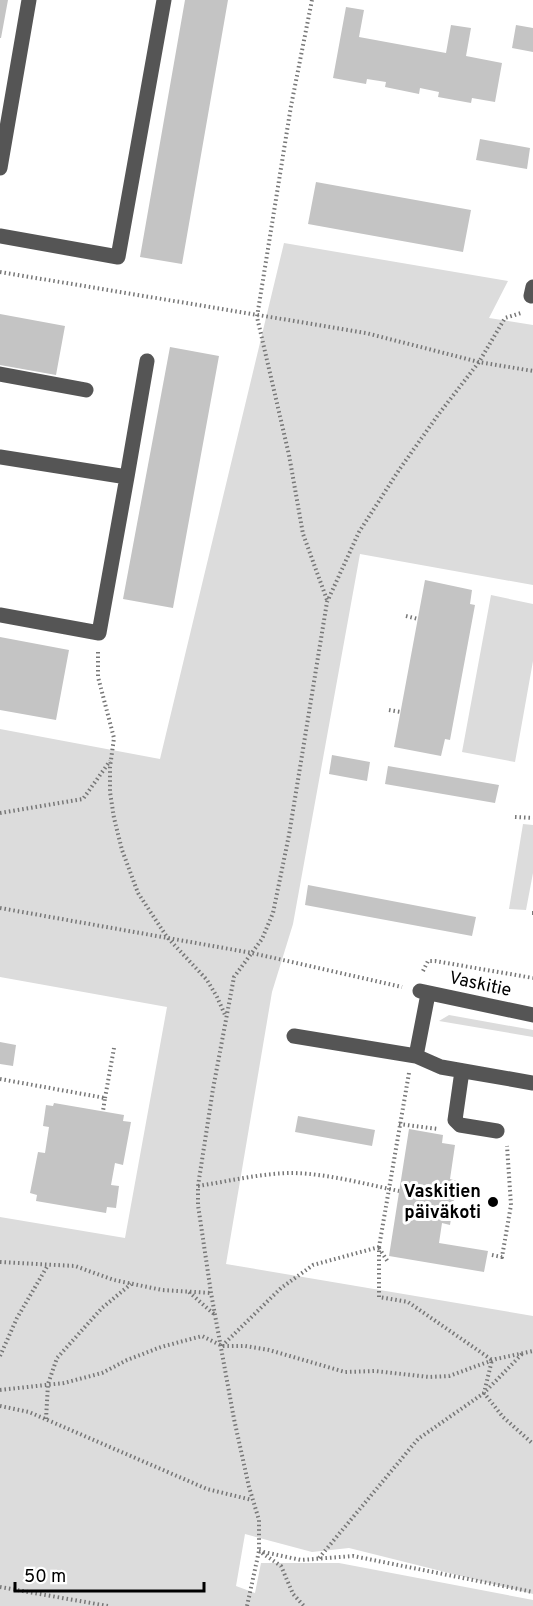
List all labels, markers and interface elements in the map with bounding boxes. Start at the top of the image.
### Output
street label: Vaskitie [447,967,513,1003]
place label: Vaskitien päiväkoti [404,1181,481,1225]
marker: Vaskitien päiväkoti [486,1195,500,1209]
scale bar [15,1555,204,1593]
text: 50 m [24,1566,66,1589]

